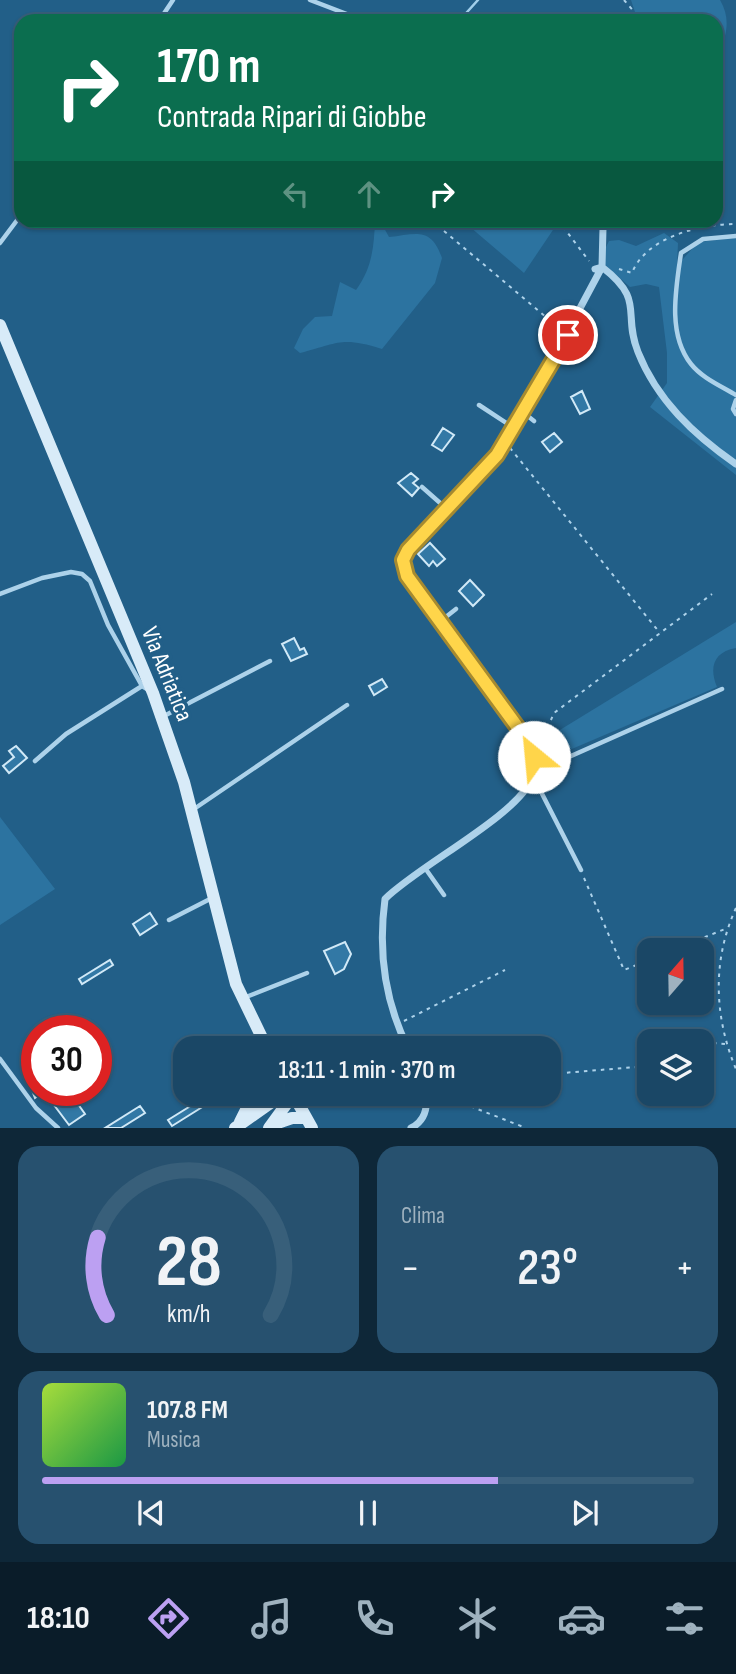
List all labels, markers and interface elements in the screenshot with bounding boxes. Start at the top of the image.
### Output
text: 170 m [157,38,261,97]
icon: right [42,42,133,133]
text: Contrada Ripari di Giobbe [157,98,427,137]
icon: left [277,175,315,213]
icon: ahead [350,175,388,213]
icon: right [423,175,461,213]
pin [538,305,598,365]
icon: arrive [549,316,587,354]
street label: Via Adriatica [135,623,199,725]
position arrow [497,720,571,794]
north arrow [637,938,714,1015]
map controls [637,938,714,1106]
speed limit sign: 30 [21,1015,112,1106]
button: layers [637,1029,714,1106]
text: 18:11 · 1 min · 370 m [279,1055,456,1086]
text: Clima [401,1202,445,1230]
text: 28 [155,1220,222,1308]
text: 23° [517,1237,578,1300]
text: − [401,1246,420,1291]
text: + [675,1246,694,1291]
text: km/h [167,1299,210,1330]
text: 107.8 FM [147,1395,228,1426]
text: Musica [147,1426,201,1454]
icon: previous [132,1494,170,1532]
icon: pause [349,1494,387,1532]
icon: next [566,1494,604,1532]
icon: directions [144,1594,193,1643]
icon: music [247,1594,296,1643]
icon: phone [350,1594,399,1643]
icon: climate [453,1594,502,1643]
icon: car [557,1594,606,1643]
icon: filters [660,1594,709,1643]
text: 18:10 [27,1599,90,1638]

